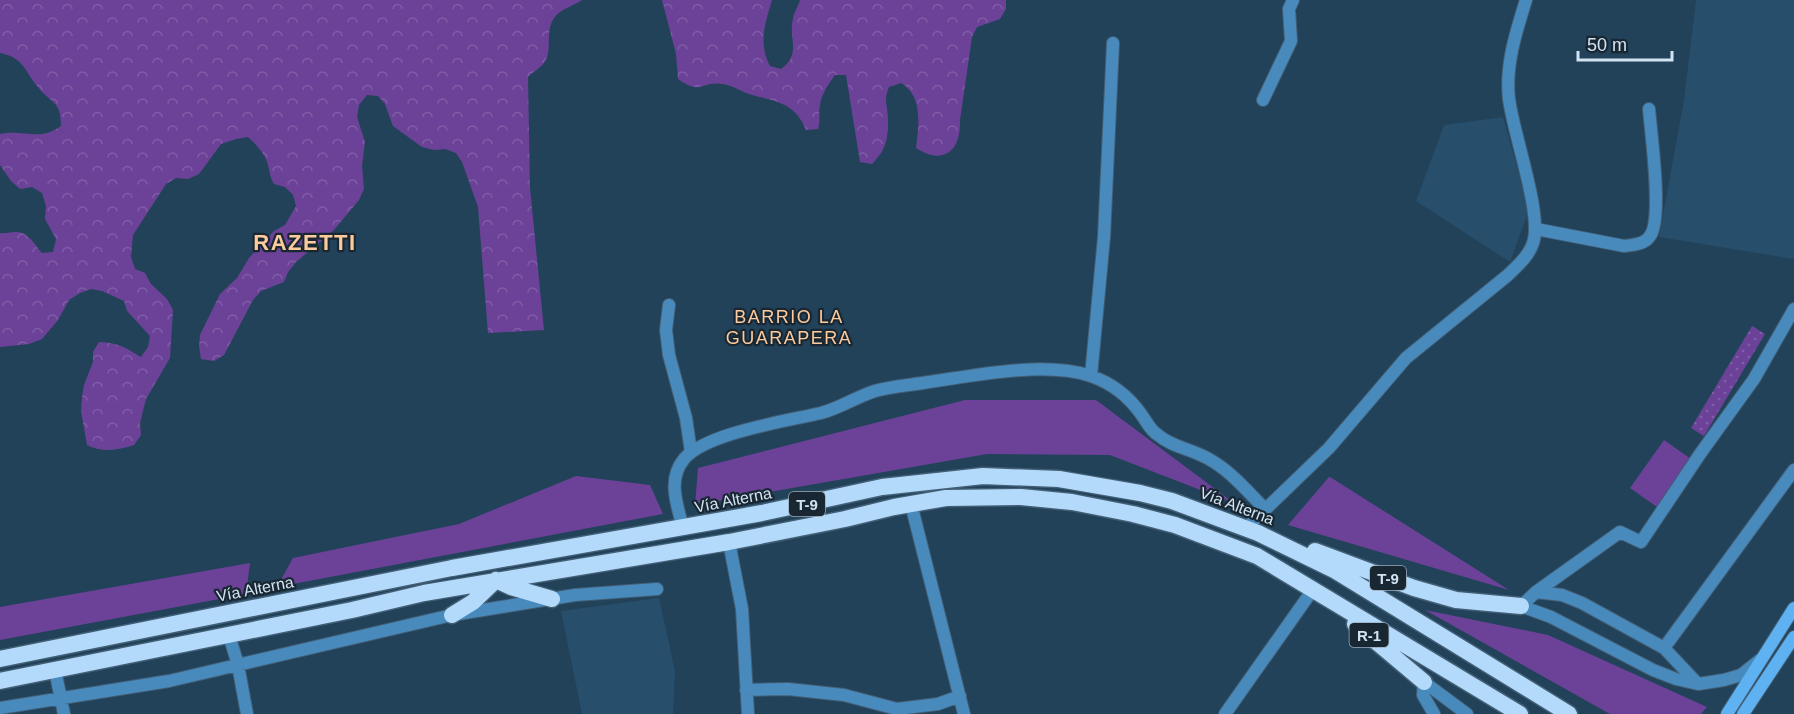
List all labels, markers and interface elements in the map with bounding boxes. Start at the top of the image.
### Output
scale bar [1578,24,1672,62]
text: 50 m [1587,35,1627,55]
district label: RAZETTI [253,230,357,255]
district label: BARRIO LA GUARAPERA [726,307,852,348]
street label: Vía Alterna [693,484,773,516]
street label: Vía Alterna [1197,484,1277,528]
road number: T-9 [789,492,825,516]
road number: T-9 [1370,566,1406,590]
street label: Vía Alterna [215,573,295,605]
road number: R-1 [1350,623,1388,647]

